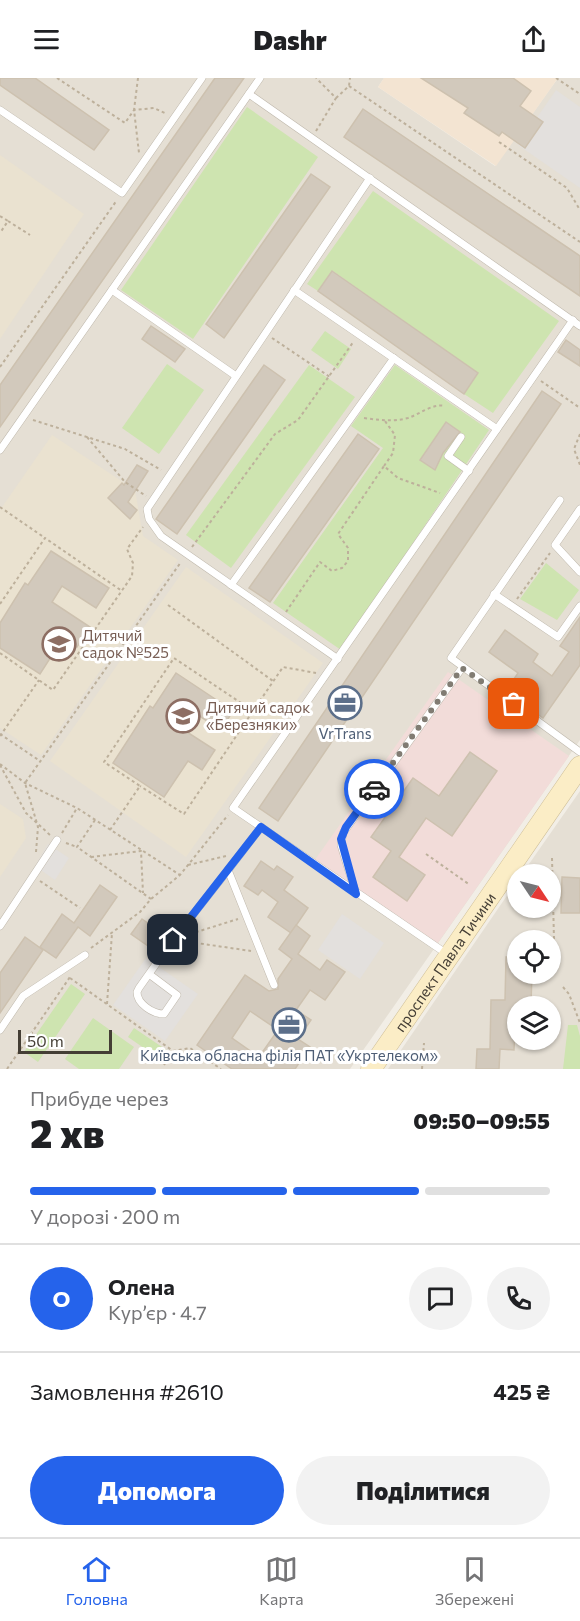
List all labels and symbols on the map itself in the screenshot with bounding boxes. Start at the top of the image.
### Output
school or university icon: Дитячий садок №525 [41,626,77,662]
place label: Дитячий садок №525 [82,626,169,661]
pin [488,678,539,729]
office icon: VrTrans [327,685,363,721]
school or university icon: Дитячий садок «Березняки» [165,698,201,734]
place label: Дитячий садок «Березняки» [206,698,310,733]
place label: VrTrans [318,724,372,742]
courier [344,759,404,819]
north arrow [507,864,561,918]
street label: проспект Павла Тичини [391,889,499,1035]
pin [147,914,198,965]
office icon: Київська обласна філія ПАТ «Укртелеком» [271,1007,307,1043]
scale bar [18,1027,112,1055]
place label: Київська обласна філія ПАТ «Укртелеком» [140,1046,439,1064]

